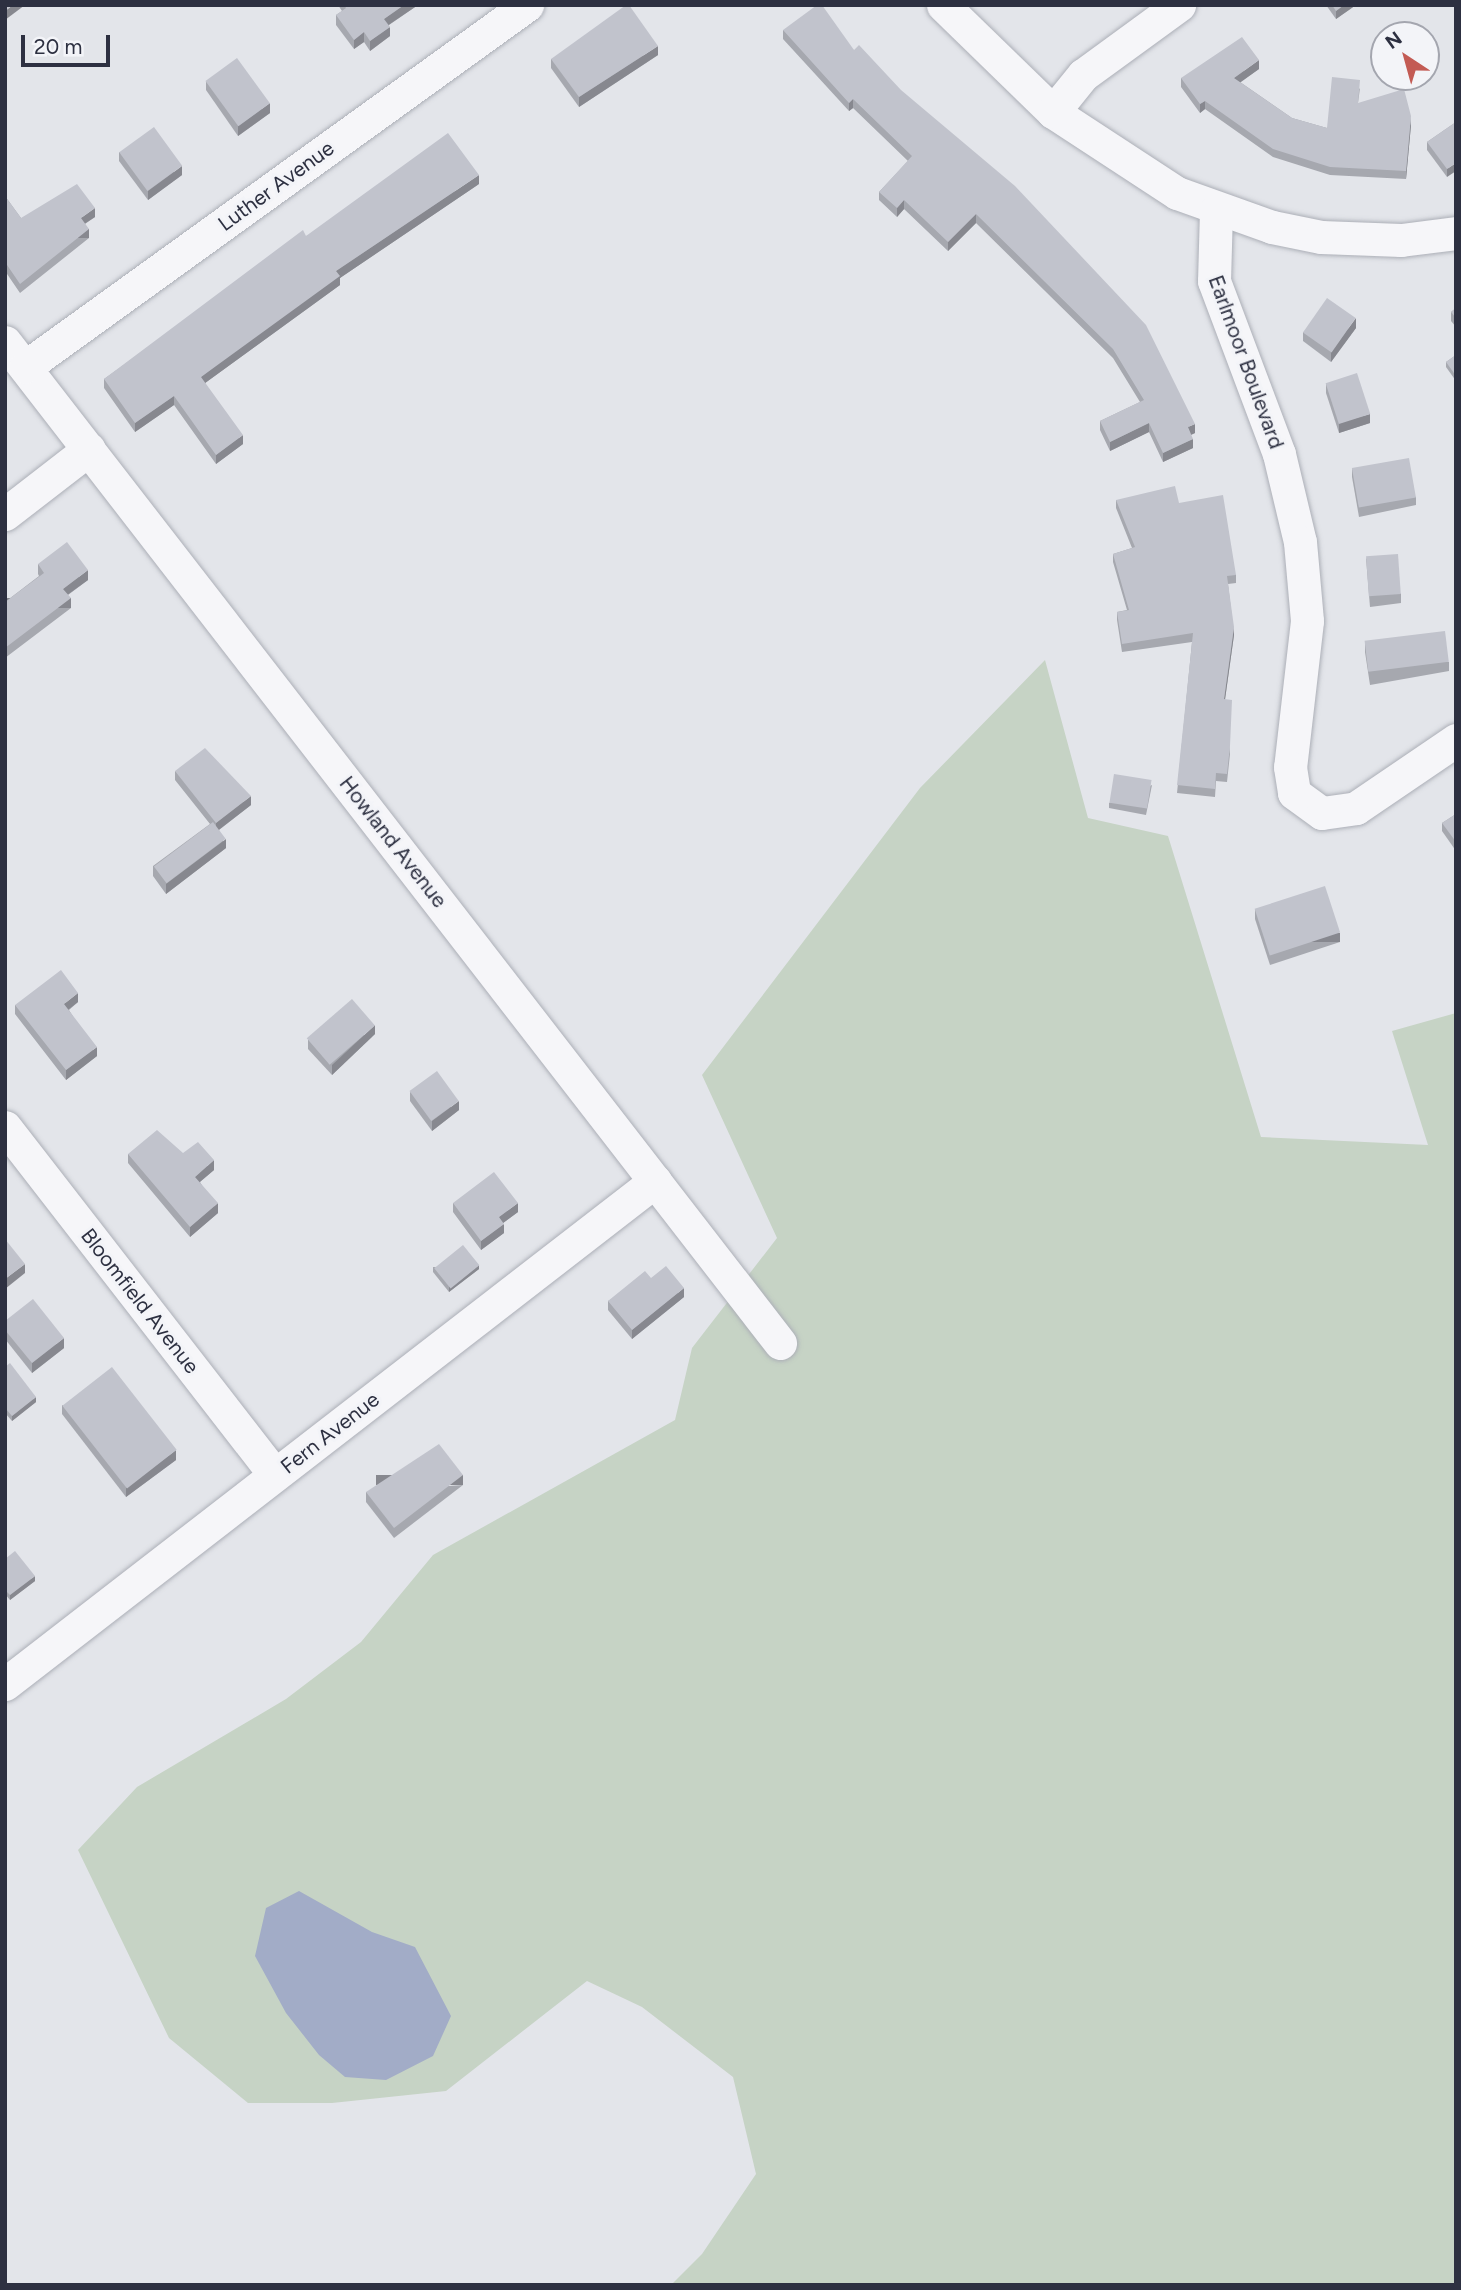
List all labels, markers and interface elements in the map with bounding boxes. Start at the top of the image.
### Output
scale bar [24,21,114,65]
north arrow [1370,21,1440,91]
text: N [1381,27,1406,54]
text: 20 m [34,34,82,59]
street label: Luther Avenue [213,136,339,236]
street label: Earlmoor Boulevard [1203,272,1289,452]
street label: Howland Avenue [334,771,452,913]
street label: Bloomfield Avenue [76,1224,204,1378]
street label: Fern Avenue [276,1387,384,1479]

